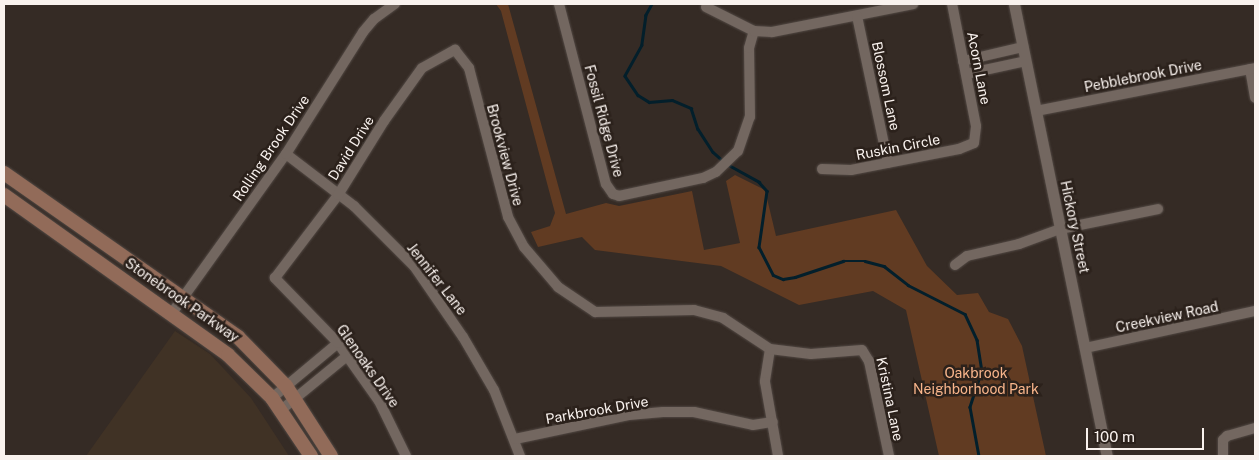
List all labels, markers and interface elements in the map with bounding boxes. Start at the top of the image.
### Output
street label: Acorn Lane [964,30,994,106]
street label: Blossom Lane [868,40,904,132]
street label: Pebblebrook Drive [1083,56,1203,96]
street label: Fossil Ridge Drive [581,63,627,179]
street label: Rolling Brook Drive [229,92,313,204]
street label: Brookview Drive [483,102,527,208]
street label: David Drive [325,113,377,183]
street label: Ruskin Circle [855,131,941,163]
street label: Hickory Street [1057,179,1093,275]
street label: Jennifer Lane [404,240,470,318]
street label: Stonebrook Parkway [122,254,242,346]
street label: Creekview Road [1114,298,1220,336]
street label: Glenoaks Drive [333,321,403,411]
street label: Kristina Lane [873,356,907,442]
park label: Oakbrook Neighborhood Park [913,365,1039,398]
street label: Parkbrook Drive [544,393,650,427]
scale bar [1089,418,1206,450]
text: 100 m [1094,428,1135,445]

